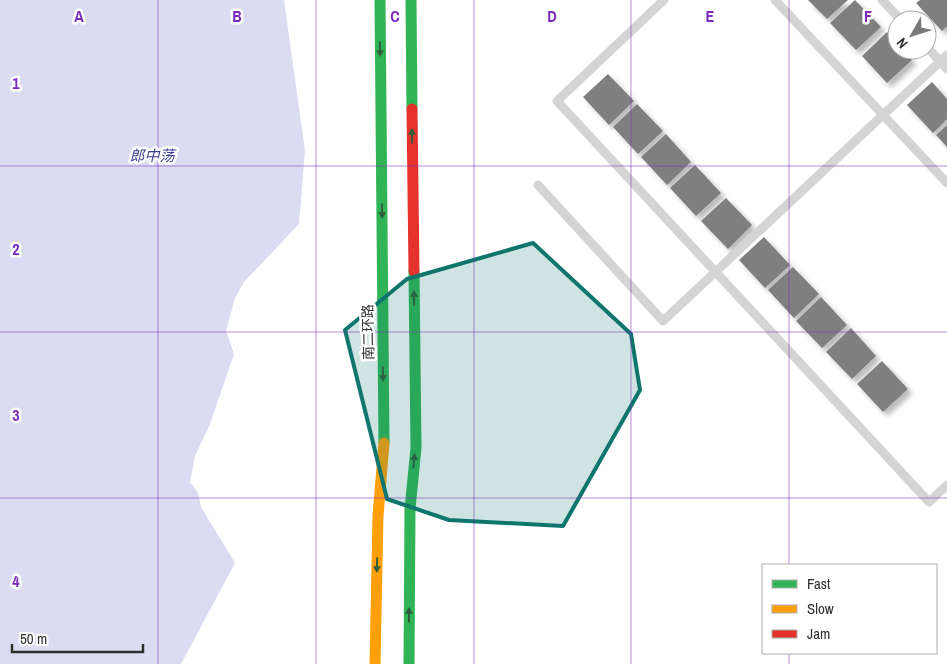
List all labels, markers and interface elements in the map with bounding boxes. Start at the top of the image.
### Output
text: A [74,5,84,27]
text: B [232,5,242,27]
text: C [390,5,400,27]
text: D [547,5,557,27]
text: E [706,5,715,27]
text: F [864,5,872,27]
north arrow [887,10,937,60]
text: N [892,34,912,52]
one-way arrow [376,41,384,57]
text: 1 [12,72,20,94]
one-way arrow [408,128,416,144]
water label: 郎中荡 [129,145,177,166]
one-way arrow [378,203,386,219]
text: 2 [12,238,20,260]
one-way arrow [410,290,418,306]
street label: 南二环路 [359,304,377,360]
one-way arrow [380,366,388,382]
text: 3 [12,404,20,426]
one-way arrow [411,453,419,469]
one-way arrow [373,557,381,573]
legend [762,564,937,654]
text: 4 [12,570,20,592]
text: Fast [807,573,831,594]
text: Slow [807,598,834,619]
one-way arrow [405,607,413,623]
scale bar [12,622,144,654]
text: Jam [807,623,830,644]
text: 50 m [20,628,47,649]

